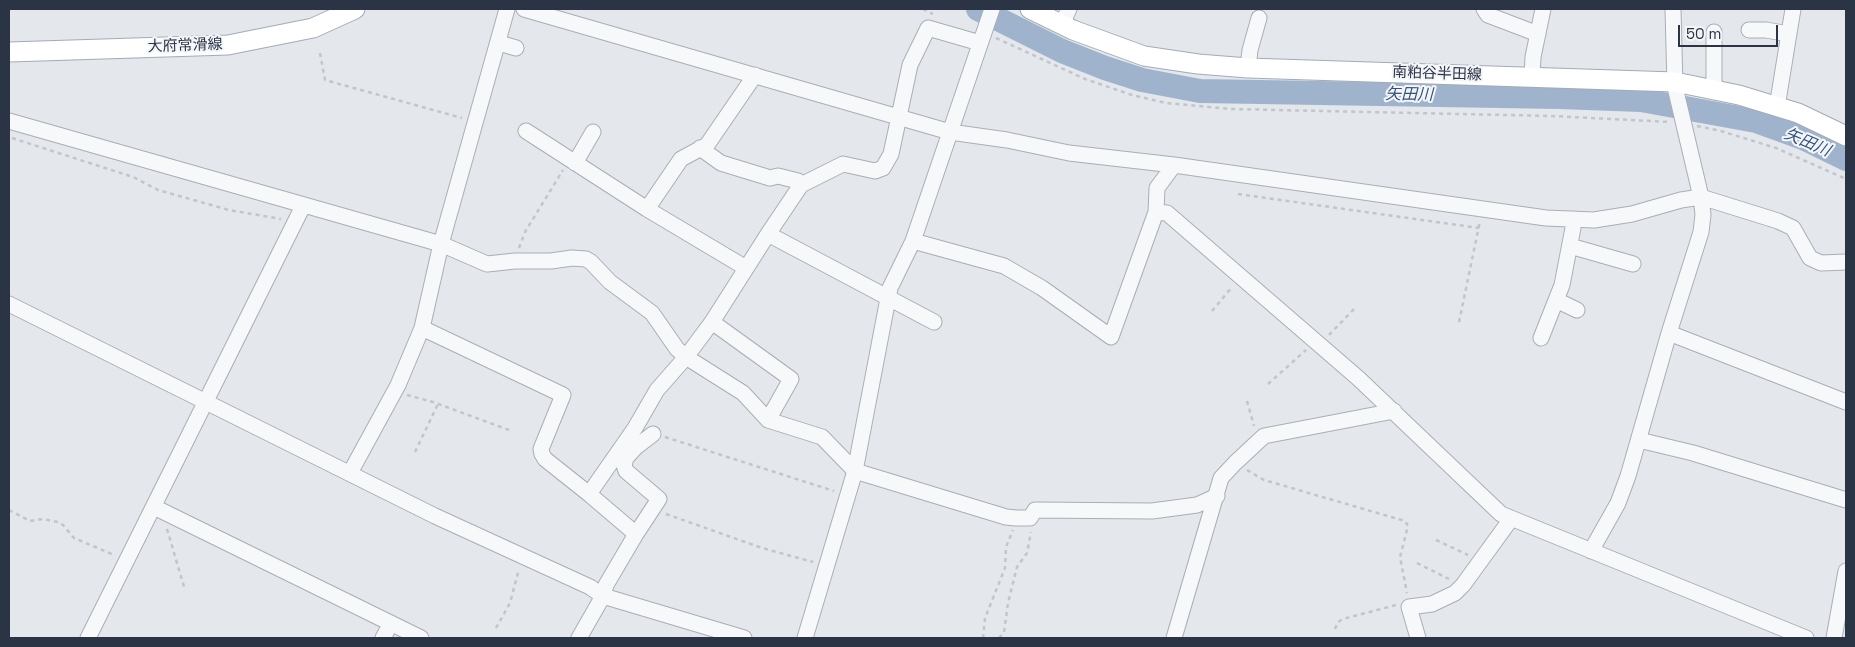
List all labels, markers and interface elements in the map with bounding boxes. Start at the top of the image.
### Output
scale bar [1680,15,1780,47]
text: 50 m [1686,24,1721,43]
street label: 大府常滑線 [147,36,223,56]
street label: 南粕谷半田線 [1392,63,1482,85]
water label: 矢田川 [1385,85,1433,105]
water label: 矢田川 [1781,125,1833,161]

